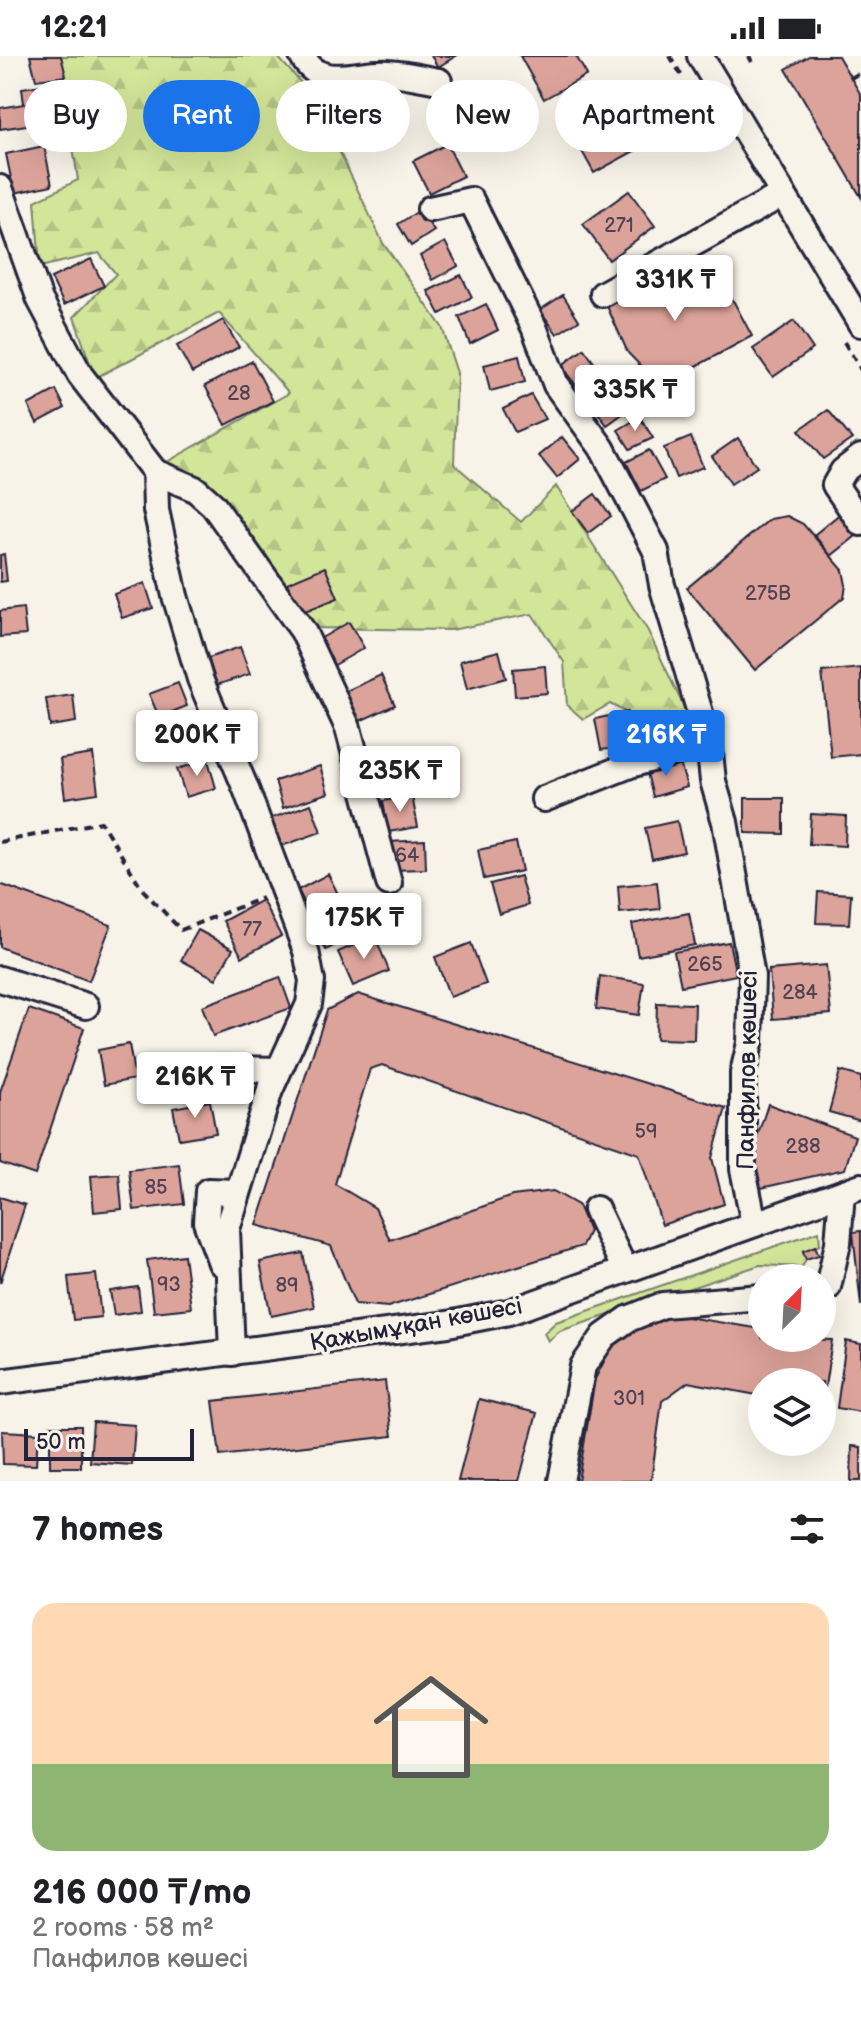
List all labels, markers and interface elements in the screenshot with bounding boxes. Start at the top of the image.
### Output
text: 12:21 [40,10,108,46]
chip: Buy [24,80,127,152]
chip: Rent [143,80,260,152]
chip: Filters [276,80,410,152]
chip: New [426,80,539,152]
chip: Apartment [555,80,743,152]
house number: 271 [604,214,634,238]
pin: 331K ₸ [610,255,740,323]
text: 331K ₸ [635,265,715,296]
pin: 335K ₸ [570,365,700,433]
text: 335K ₸ [593,375,677,406]
house number: 28 [227,382,251,406]
house number: 275В [745,582,791,606]
pin: 200K ₸ [132,710,262,778]
pin: 216K ₸ [601,710,731,778]
text: 200K ₸ [154,720,240,751]
text: 216K ₸ [626,720,706,751]
pin: 235K ₸ [335,746,465,814]
text: 235K ₸ [358,756,442,787]
house number: 64 [395,844,419,868]
pin: 175K ₸ [299,893,429,961]
text: 175K ₸ [324,903,404,934]
house number: 77 [242,918,262,942]
house number: 265 [687,953,723,977]
street label: Панфилов көшесі [731,970,764,1170]
house number: 284 [782,981,818,1005]
pin: 216K ₸ [130,1052,260,1120]
text: 216K ₸ [155,1062,235,1093]
house number: 59 [634,1120,658,1144]
house number: 288 [785,1135,821,1159]
house number: 85 [144,1176,168,1200]
north arrow [748,1264,836,1352]
map controls [748,1264,836,1456]
house number: 93 [157,1273,181,1297]
house number: 89 [275,1274,299,1298]
street label: Қажымұқан көшесі [308,1292,524,1357]
button: layers [748,1368,836,1456]
house number: 301 [613,1387,645,1411]
scale bar [24,1425,194,1461]
text: 50 m [36,1429,86,1456]
icon: filters [785,1507,829,1551]
text: 7 homes [32,1509,163,1550]
icon: home [359,1655,503,1799]
text: 216 000 ₸/mo [32,1872,251,1913]
text: 2 rooms · 58 m² [32,1913,214,1944]
text: Панфилов көшесі [32,1944,248,1975]

